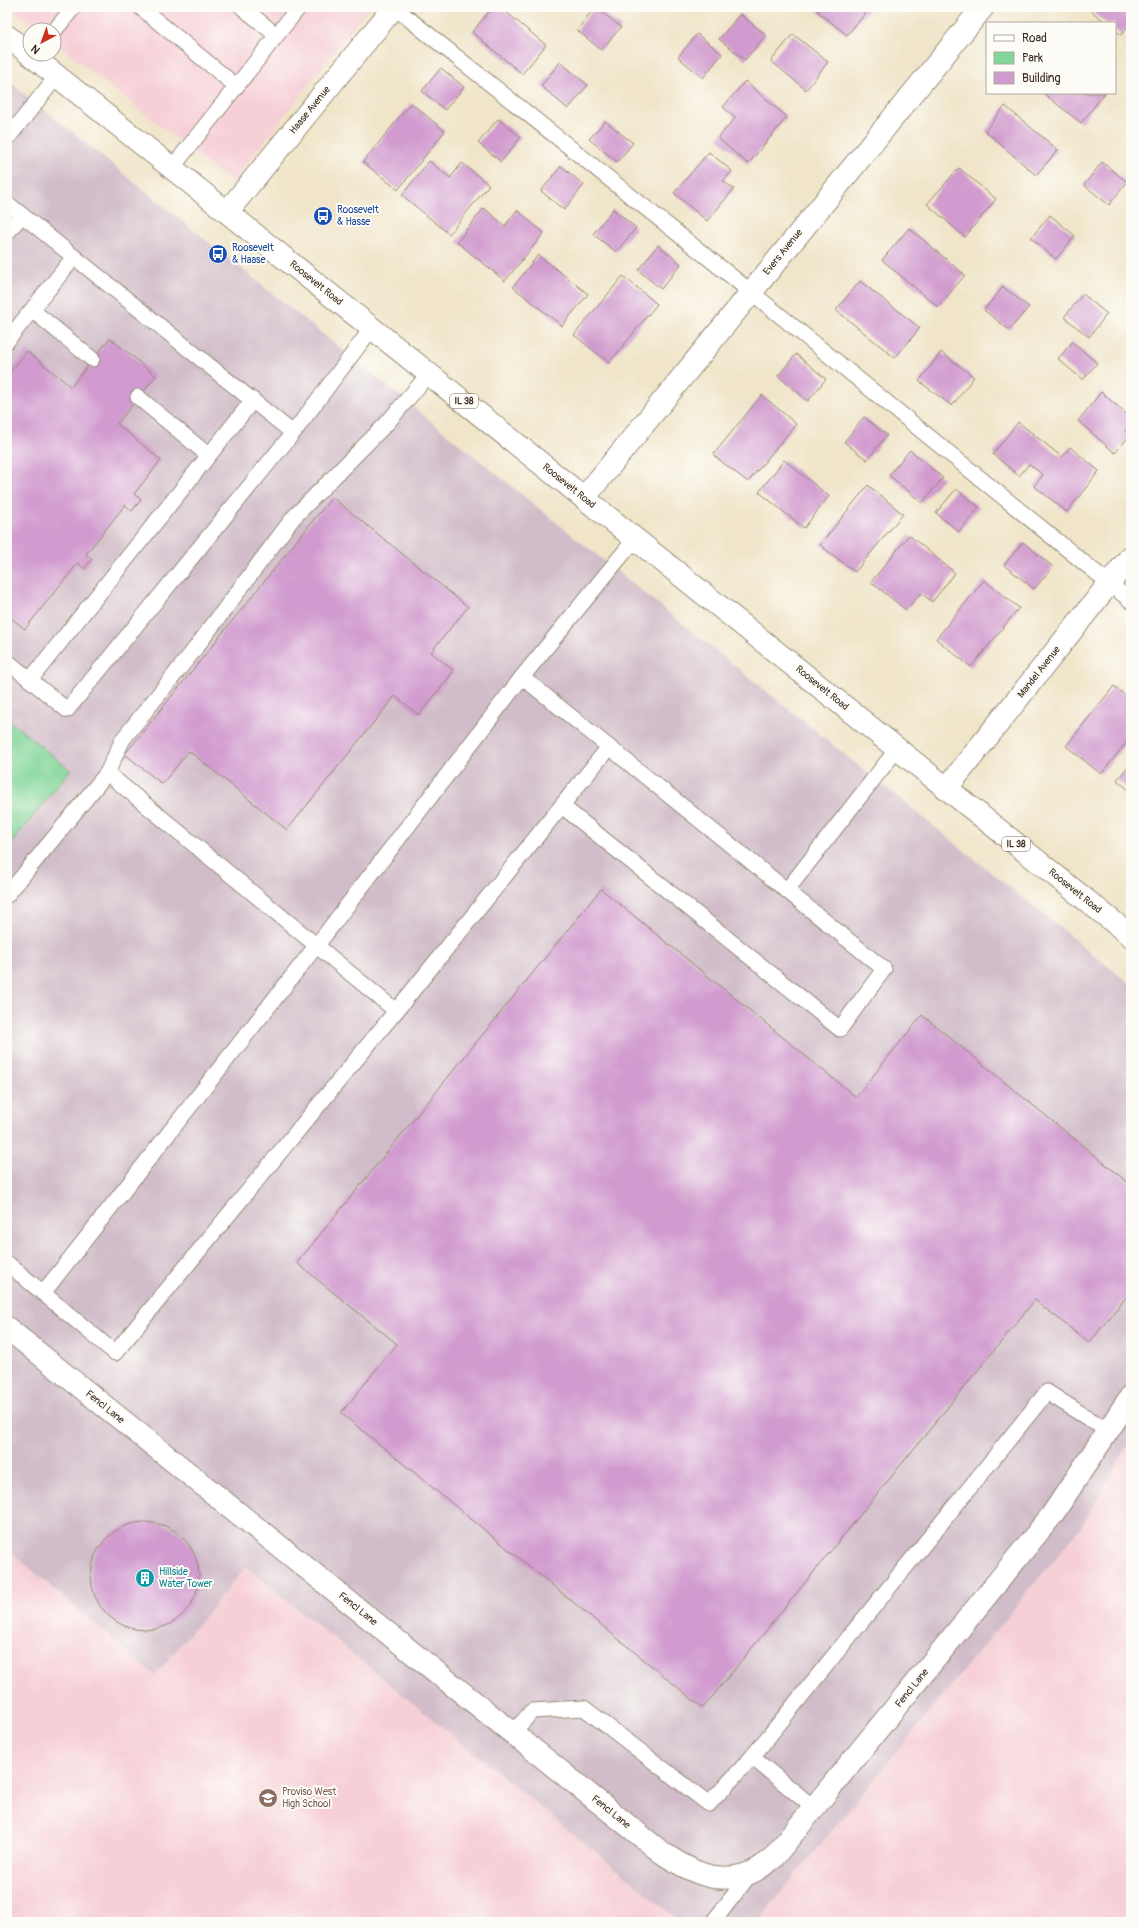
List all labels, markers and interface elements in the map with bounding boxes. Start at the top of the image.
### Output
north arrow [22,22,62,62]
legend [986,22,1116,94]
text: Road [1022,31,1047,46]
text: N [28,41,43,57]
text: Park [1022,51,1043,66]
text: Building [1022,71,1061,86]
street label: Haase Avenue [287,84,333,136]
place label: Roosevelt & Hasse [337,204,380,228]
bus stop icon: Roosevelt & Hasse [312,205,334,227]
street label: Evers Avenue [761,227,805,277]
place label: Roosevelt & Haase [232,242,275,266]
bus stop icon: Roosevelt & Haase [207,243,229,265]
street label: Roosevelt Road [287,258,345,308]
road number: IL 38 [450,394,478,408]
street label: Roosevelt Road [540,461,598,511]
street label: Mandel Avenue [1015,644,1063,700]
street label: Roosevelt Road [793,663,851,713]
road number: IL 38 [1002,837,1030,851]
street label: Roosevelt Road [1046,866,1104,916]
street label: Fencl Lane [83,1388,127,1426]
place label: Hillside Water Tower [159,1566,213,1590]
building icon: Hillside Water Tower [134,1567,156,1589]
street label: Fencl Lane [336,1590,380,1628]
street label: Fencl Lane [893,1666,931,1710]
place label: Proviso West High School [282,1786,337,1810]
school or university icon: Proviso West High School [257,1787,279,1809]
street label: Fencl Lane [589,1793,633,1831]

